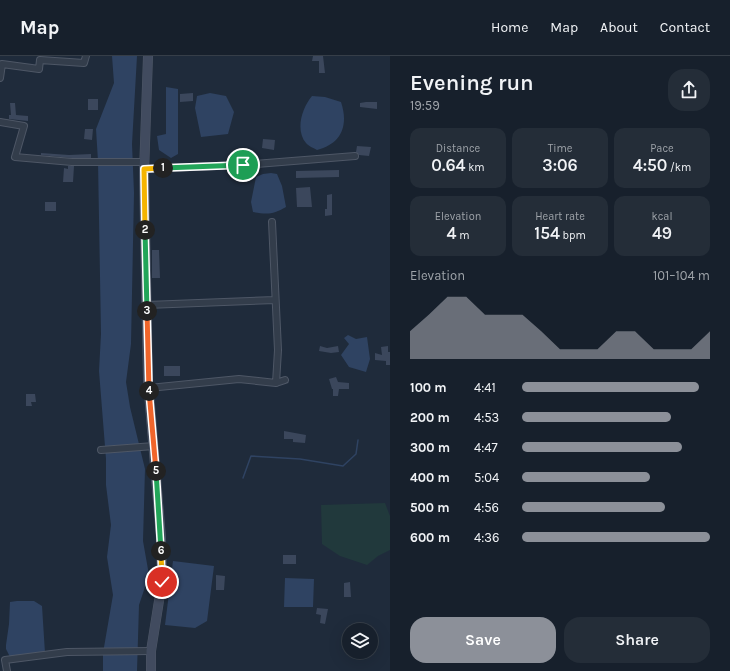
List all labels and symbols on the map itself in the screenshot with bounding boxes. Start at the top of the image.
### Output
pin [226,148,260,182]
pin: 1 [153,158,173,178]
pin: 2 [135,220,155,240]
pin: 3 [137,301,157,321]
pin: 4 [139,381,159,401]
pin: 5 [146,461,166,481]
pin: 6 [151,541,171,561]
pin [145,565,179,599]

